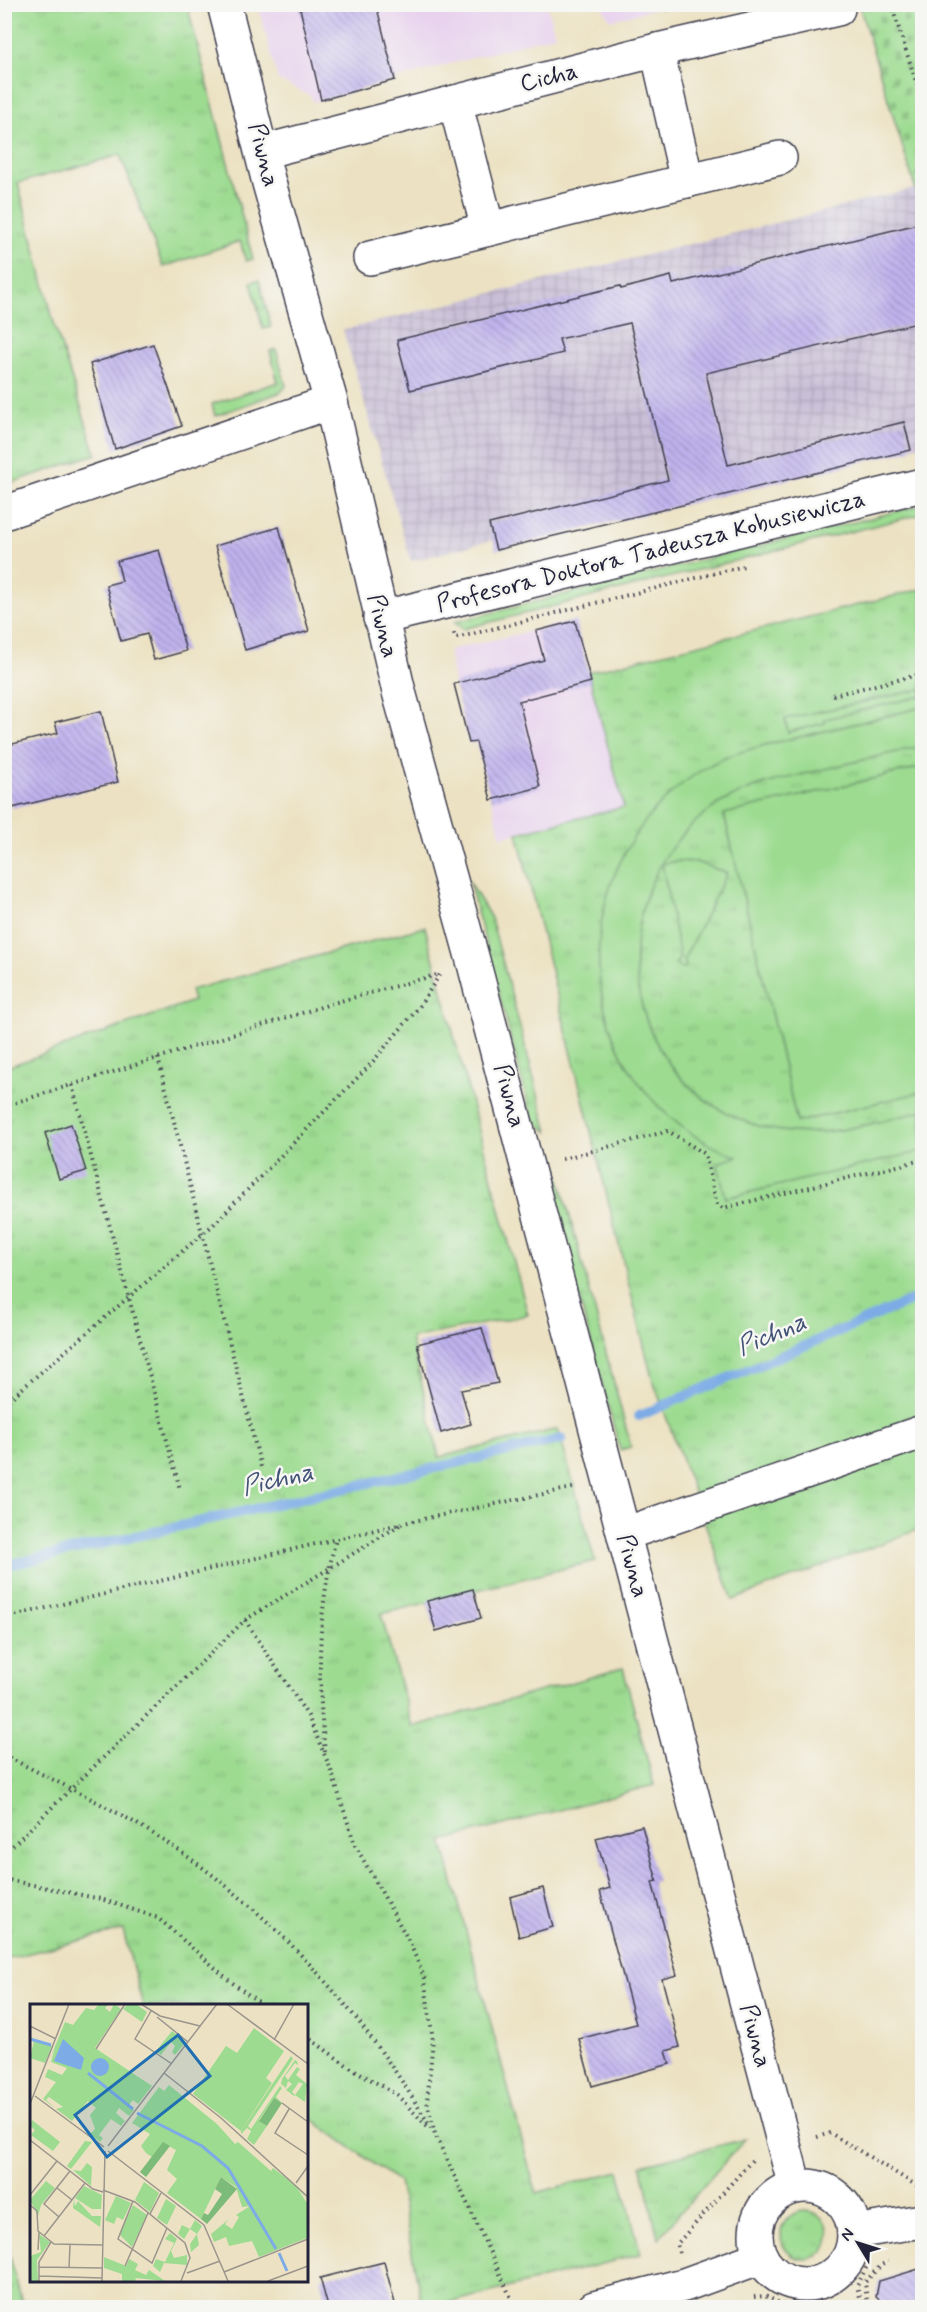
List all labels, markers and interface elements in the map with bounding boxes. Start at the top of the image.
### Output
street label: Cicha [517,56,581,100]
street label: Piwna [240,120,286,190]
street label: Profesora Doktora Tadeusza Kobusiewicza [433,484,869,620]
street label: Piwna [359,591,405,661]
street label: Piwna [486,1061,532,1131]
water label: Pichna [732,1305,812,1365]
water label: Pichna [239,1455,317,1505]
street label: Piwna [609,1531,655,1601]
street label: Piwna [732,2001,778,2071]
inset map [30,2004,308,2282]
north arrow [828,2213,888,2273]
text: N [836,2224,859,2245]

